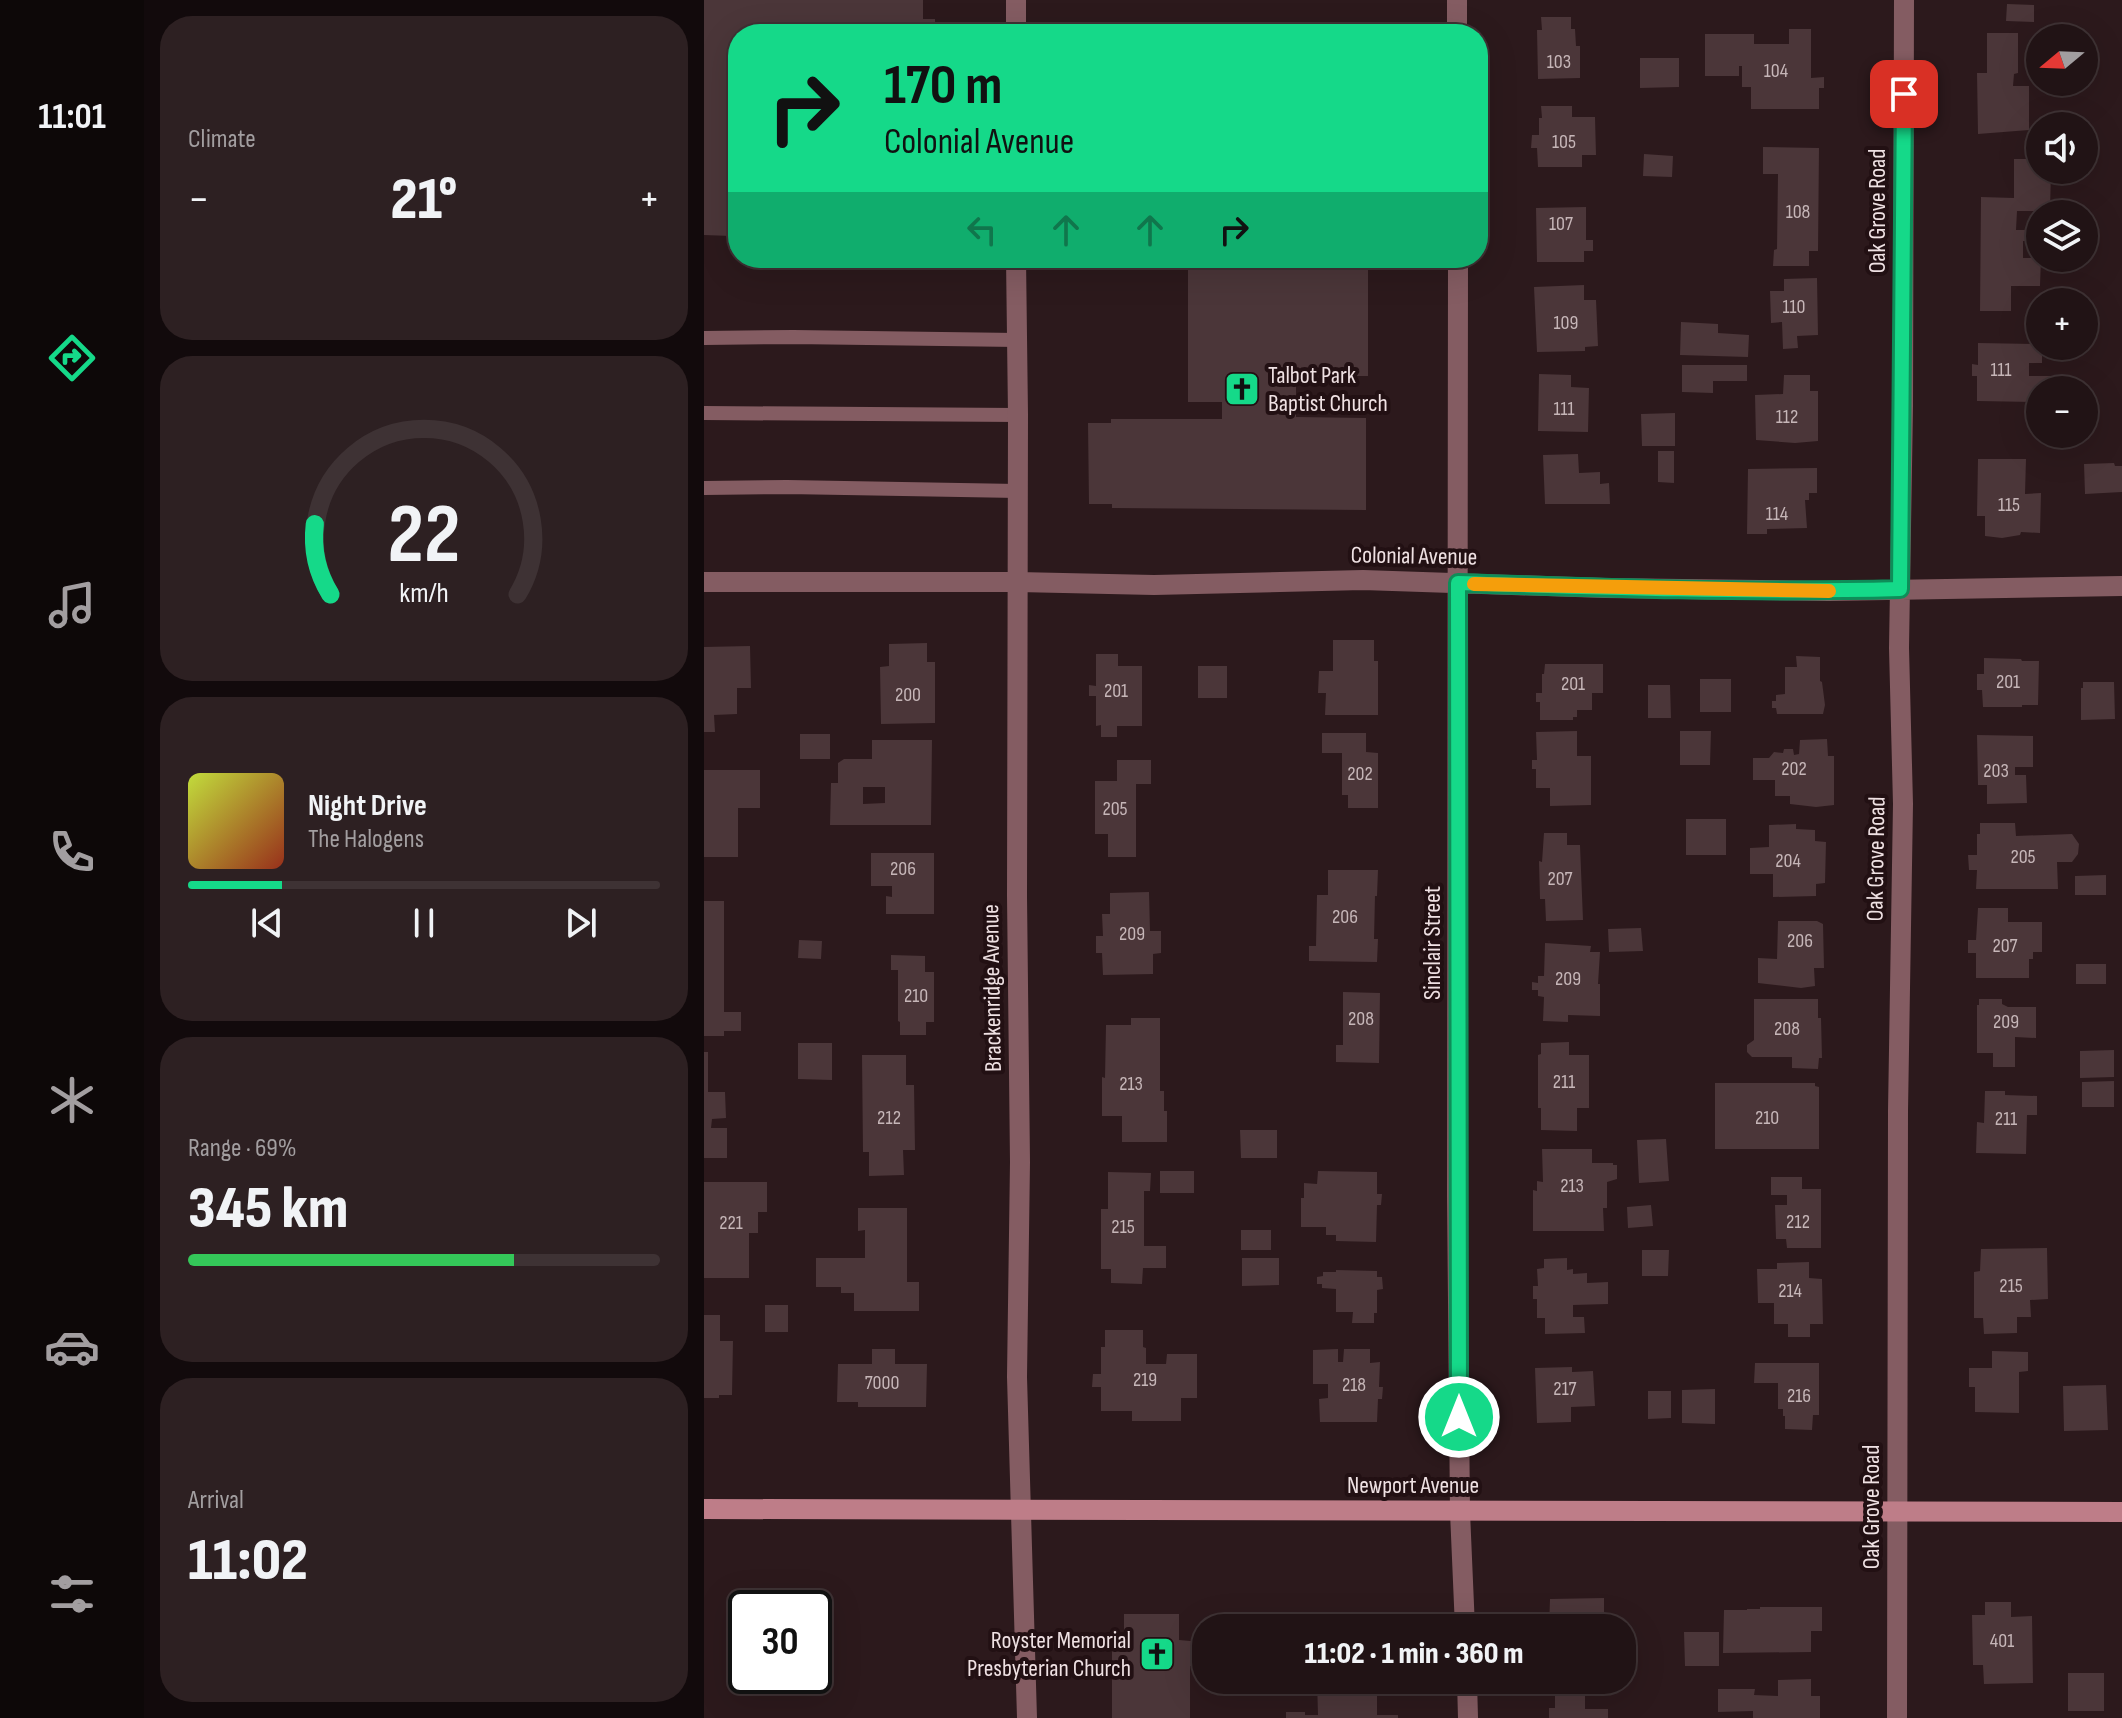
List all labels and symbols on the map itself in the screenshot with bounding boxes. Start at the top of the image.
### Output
north arrow [2026,24,2098,96]
house number: 103 [1547,50,1571,74]
house number: 104 [1764,59,1788,83]
pin [1870,60,1938,128]
house number: 105 [1552,130,1576,154]
street label: Oak Grove Road [1863,149,1892,273]
house number: 108 [1786,200,1810,224]
house number: 107 [1549,212,1573,236]
house number: 110 [1783,295,1805,319]
house number: 109 [1554,311,1578,335]
house number: 111 [1991,358,2012,382]
place label: Talbot Park Baptist Church [1268,361,1388,418]
church icon: Talbot Park Baptist Church [1223,370,1261,408]
house number: 111 [1554,397,1575,421]
house number: 112 [1776,405,1798,429]
house number: 115 [1998,493,2020,517]
house number: 114 [1766,502,1788,526]
street label: Colonial Avenue [1350,540,1478,572]
house number: 201 [1996,670,2020,694]
house number: 201 [1561,672,1585,696]
house number: 201 [1104,679,1128,703]
house number: 200 [895,683,921,707]
house number: 202 [1781,757,1807,781]
house number: 203 [1983,759,2009,783]
house number: 202 [1347,762,1373,786]
street label: Oak Grove Road [1860,796,1892,922]
house number: 205 [1102,797,1128,821]
house number: 205 [2010,845,2036,869]
house number: 204 [1775,849,1801,873]
house number: 206 [890,857,916,881]
house number: 207 [1547,867,1573,891]
street label: Sinclair Street [1418,886,1447,1000]
street label: Brackenridge Avenue [976,904,1008,1072]
house number: 206 [1332,905,1358,929]
house number: 209 [1119,922,1145,946]
house number: 206 [1787,929,1813,953]
house number: 207 [1992,934,2018,958]
house number: 209 [1555,967,1581,991]
house number: 210 [904,984,928,1008]
house number: 208 [1348,1007,1374,1031]
house number: 209 [1993,1010,2019,1034]
house number: 208 [1774,1017,1800,1041]
house number: 211 [1553,1070,1575,1094]
house number: 213 [1119,1072,1143,1096]
house number: 212 [877,1106,901,1130]
house number: 210 [1755,1106,1779,1130]
house number: 211 [1995,1107,2017,1131]
house number: 213 [1560,1174,1584,1198]
house number: 212 [1786,1210,1810,1234]
house number: 221 [719,1211,743,1235]
house number: 215 [1111,1215,1135,1239]
house number: 215 [1999,1274,2023,1298]
house number: 214 [1778,1279,1802,1303]
house number: 219 [1133,1368,1157,1392]
house number: 7000 [865,1371,899,1395]
house number: 218 [1342,1373,1366,1397]
position arrow [1417,1375,1501,1459]
house number: 217 [1553,1377,1577,1401]
house number: 216 [1787,1384,1811,1408]
street label: Oak Grove Road [1857,1445,1886,1569]
street label: Newport Avenue [1347,1471,1479,1500]
speed limit sign: 30 [728,1590,832,1694]
place label: Royster Memorial Presbyterian Church [967,1626,1131,1683]
house number: 401 [1990,1629,2014,1653]
church icon: Royster Memorial Presbyterian Church [1138,1635,1176,1673]

